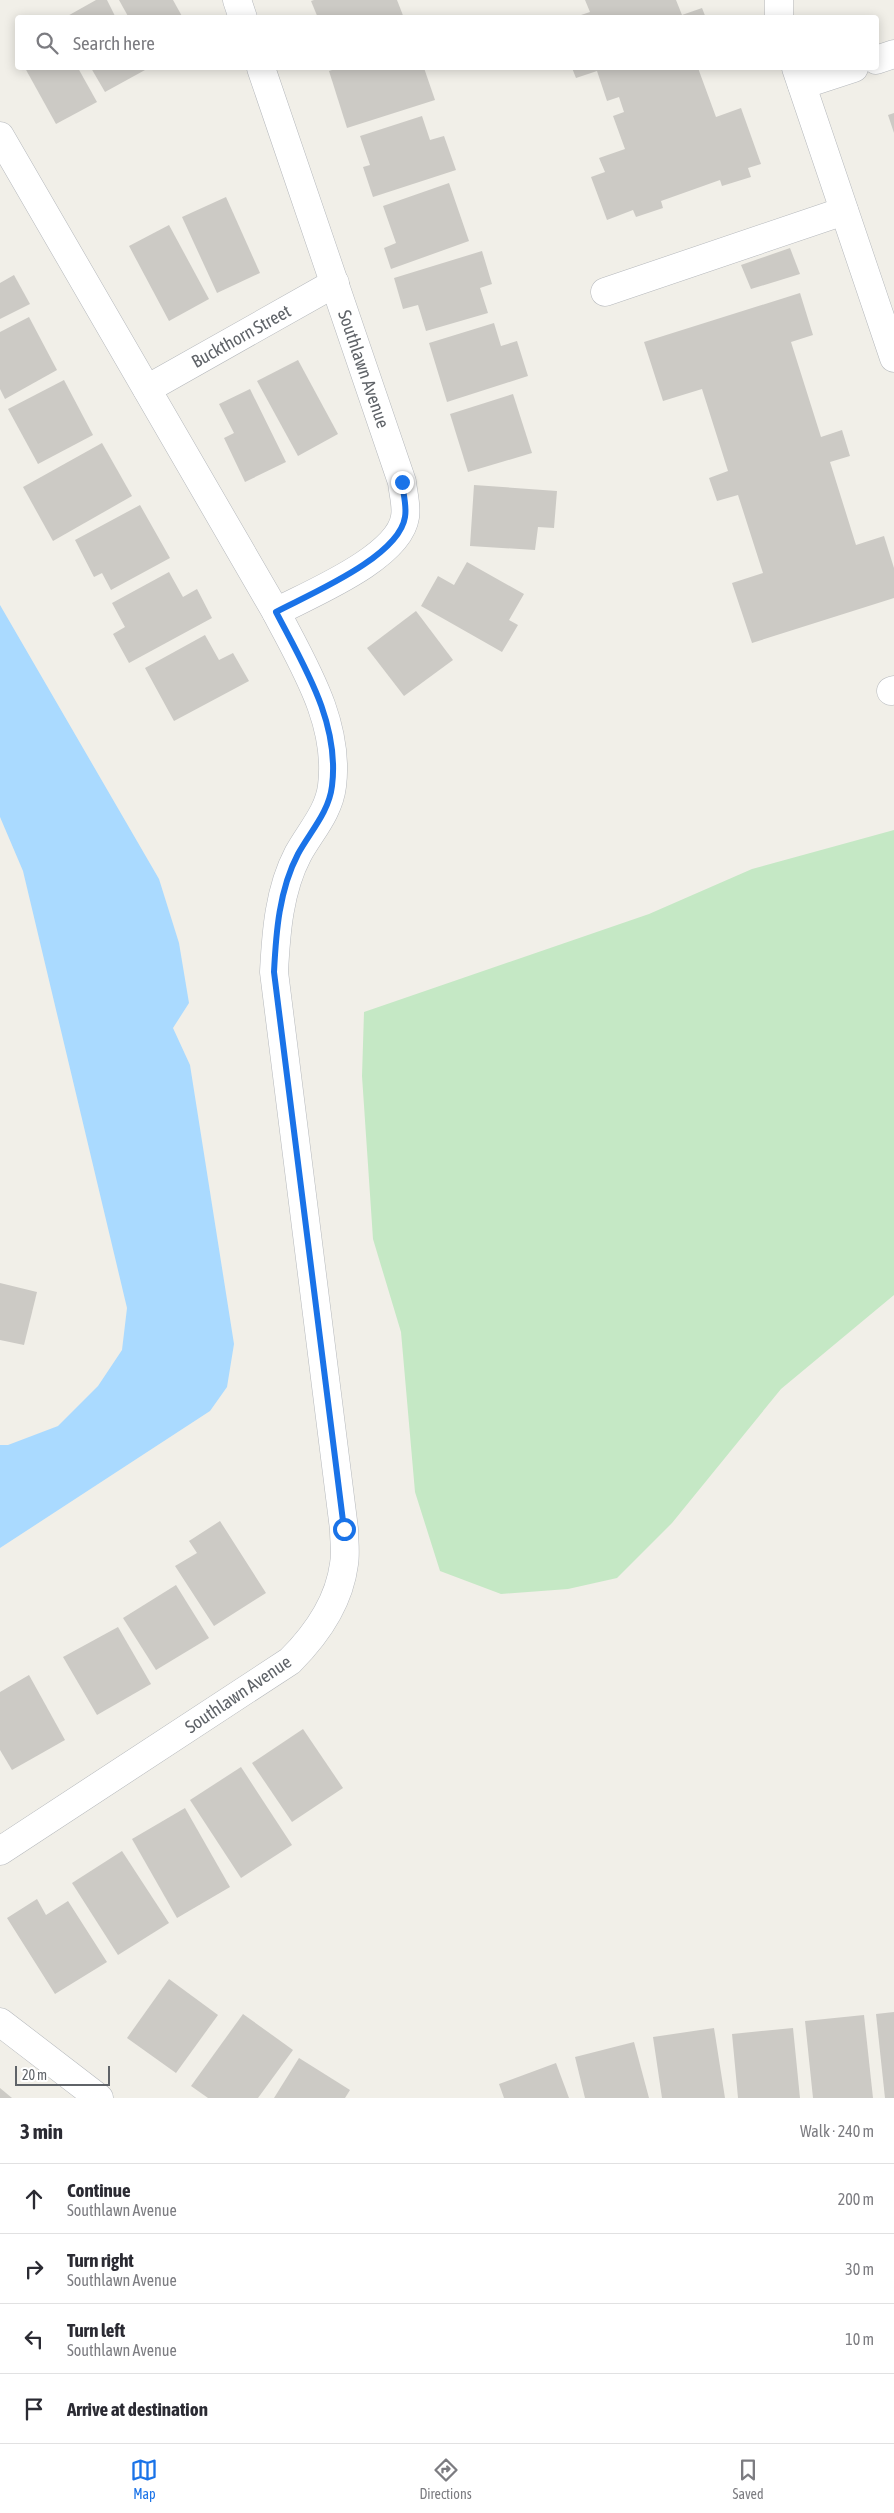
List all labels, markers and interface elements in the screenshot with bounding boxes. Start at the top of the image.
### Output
search box [15,15,879,70]
icon: search [33,29,61,57]
text: Search here [73,32,155,54]
street label: Buckthorn Street [188,300,294,372]
street label: Southlawn Avenue [334,307,394,431]
route end [391,471,414,494]
route start [333,1518,356,1541]
street label: Southlawn Avenue [181,1651,295,1737]
scale bar [15,2063,110,2086]
text: 20 m [22,2067,47,2083]
text: 3 min [20,2119,63,2143]
text: Walk · 240 m [800,2122,874,2140]
text: Continue [67,2179,131,2201]
icon: ahead [20,2185,48,2213]
text: 200 m [838,2190,874,2208]
text: Southlawn Avenue [67,2201,177,2219]
text: Turn right [67,2249,134,2271]
icon: right [20,2255,48,2283]
text: 30 m [845,2260,874,2278]
text: Southlawn Avenue [67,2271,177,2289]
text: Turn left [67,2319,125,2341]
icon: left [20,2325,48,2353]
text: 10 m [845,2330,874,2348]
text: Southlawn Avenue [67,2341,177,2359]
icon: arrive [20,2395,48,2423]
text: Arrive at destination [67,2398,208,2420]
tab: Map [130,2456,158,2502]
tab: Directions [419,2456,472,2502]
tab: Saved [733,2456,764,2502]

